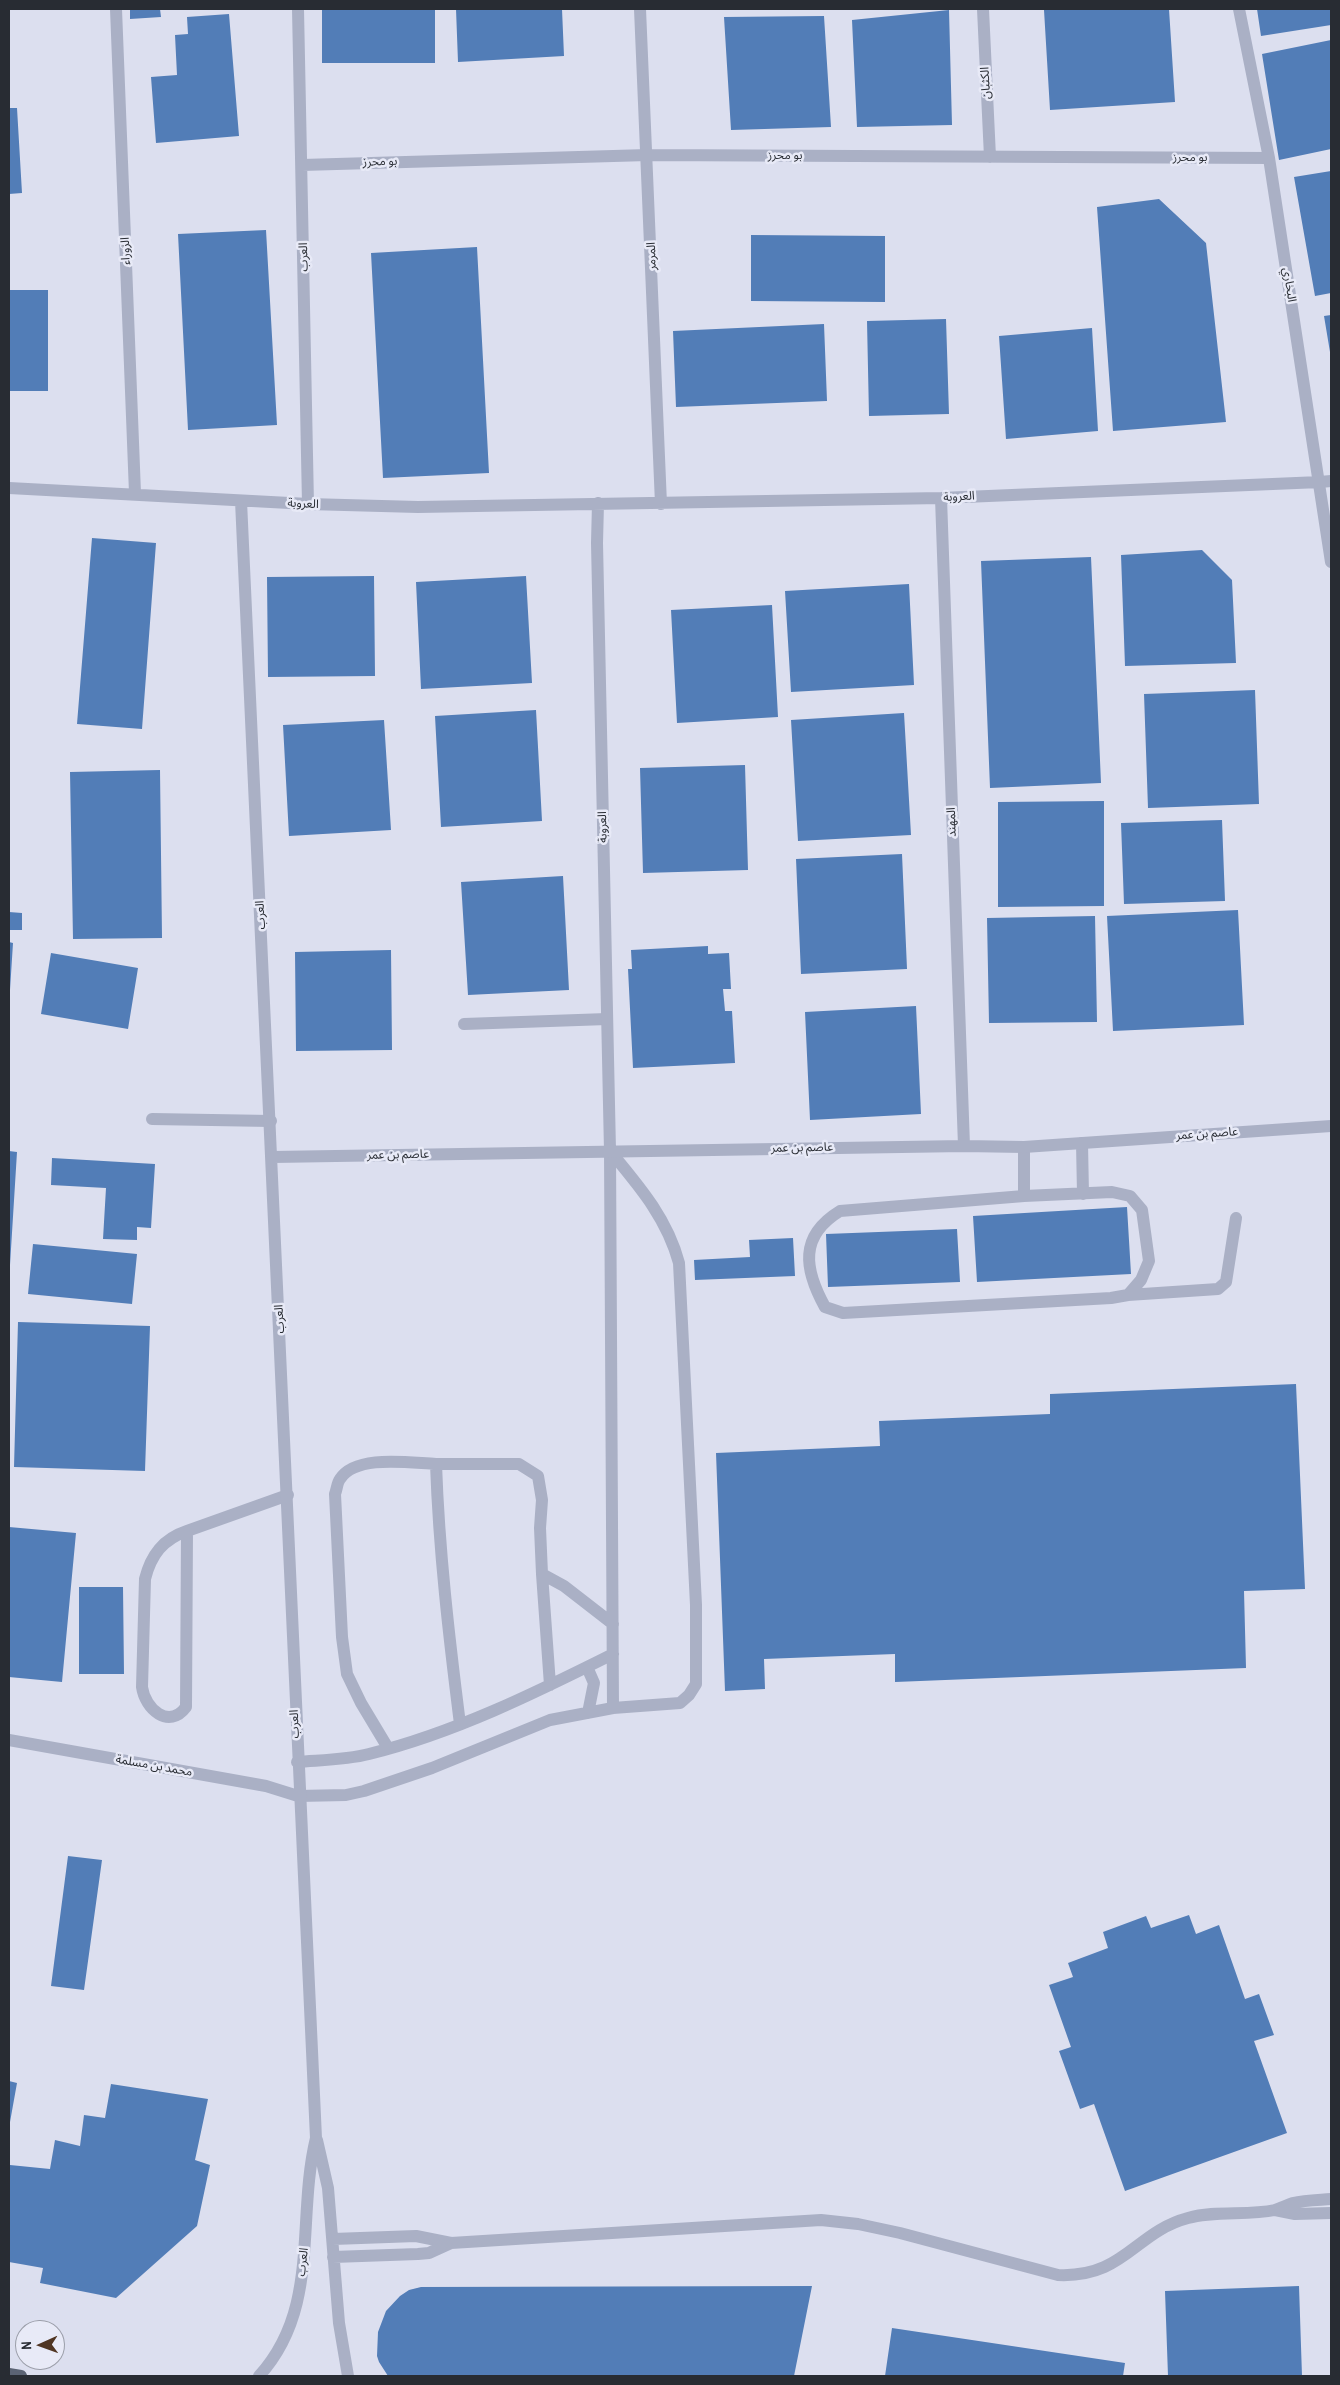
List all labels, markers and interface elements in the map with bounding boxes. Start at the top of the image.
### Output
street label: الكثبان [978,66,994,100]
street label: بو محرز [768,149,802,163]
street label: بو محرز [1173,151,1207,165]
street label: بو محرز [362,154,398,170]
street label: الزوراء [118,237,134,265]
street label: العرب [297,242,311,272]
street label: المرمر [644,242,660,270]
street label: البخاري [1279,267,1299,303]
street label: العروبة [943,489,975,505]
street label: العروبة [287,496,319,512]
street label: المهند [944,807,960,837]
street label: العروبة [596,811,610,843]
street label: العرب [253,900,269,930]
street label: عاصم بن عمر [1175,1125,1239,1143]
street label: عاصم بن عمر [771,1140,833,1156]
street label: عاصم بن عمر [367,1147,429,1163]
street label: العرب [272,1304,288,1334]
street label: العرب [287,1709,303,1739]
street label: محمد بن مسلمة [115,1752,193,1780]
street label: العرب [294,2247,312,2277]
north arrow [15,2320,65,2370]
text: N [17,2341,35,2350]

